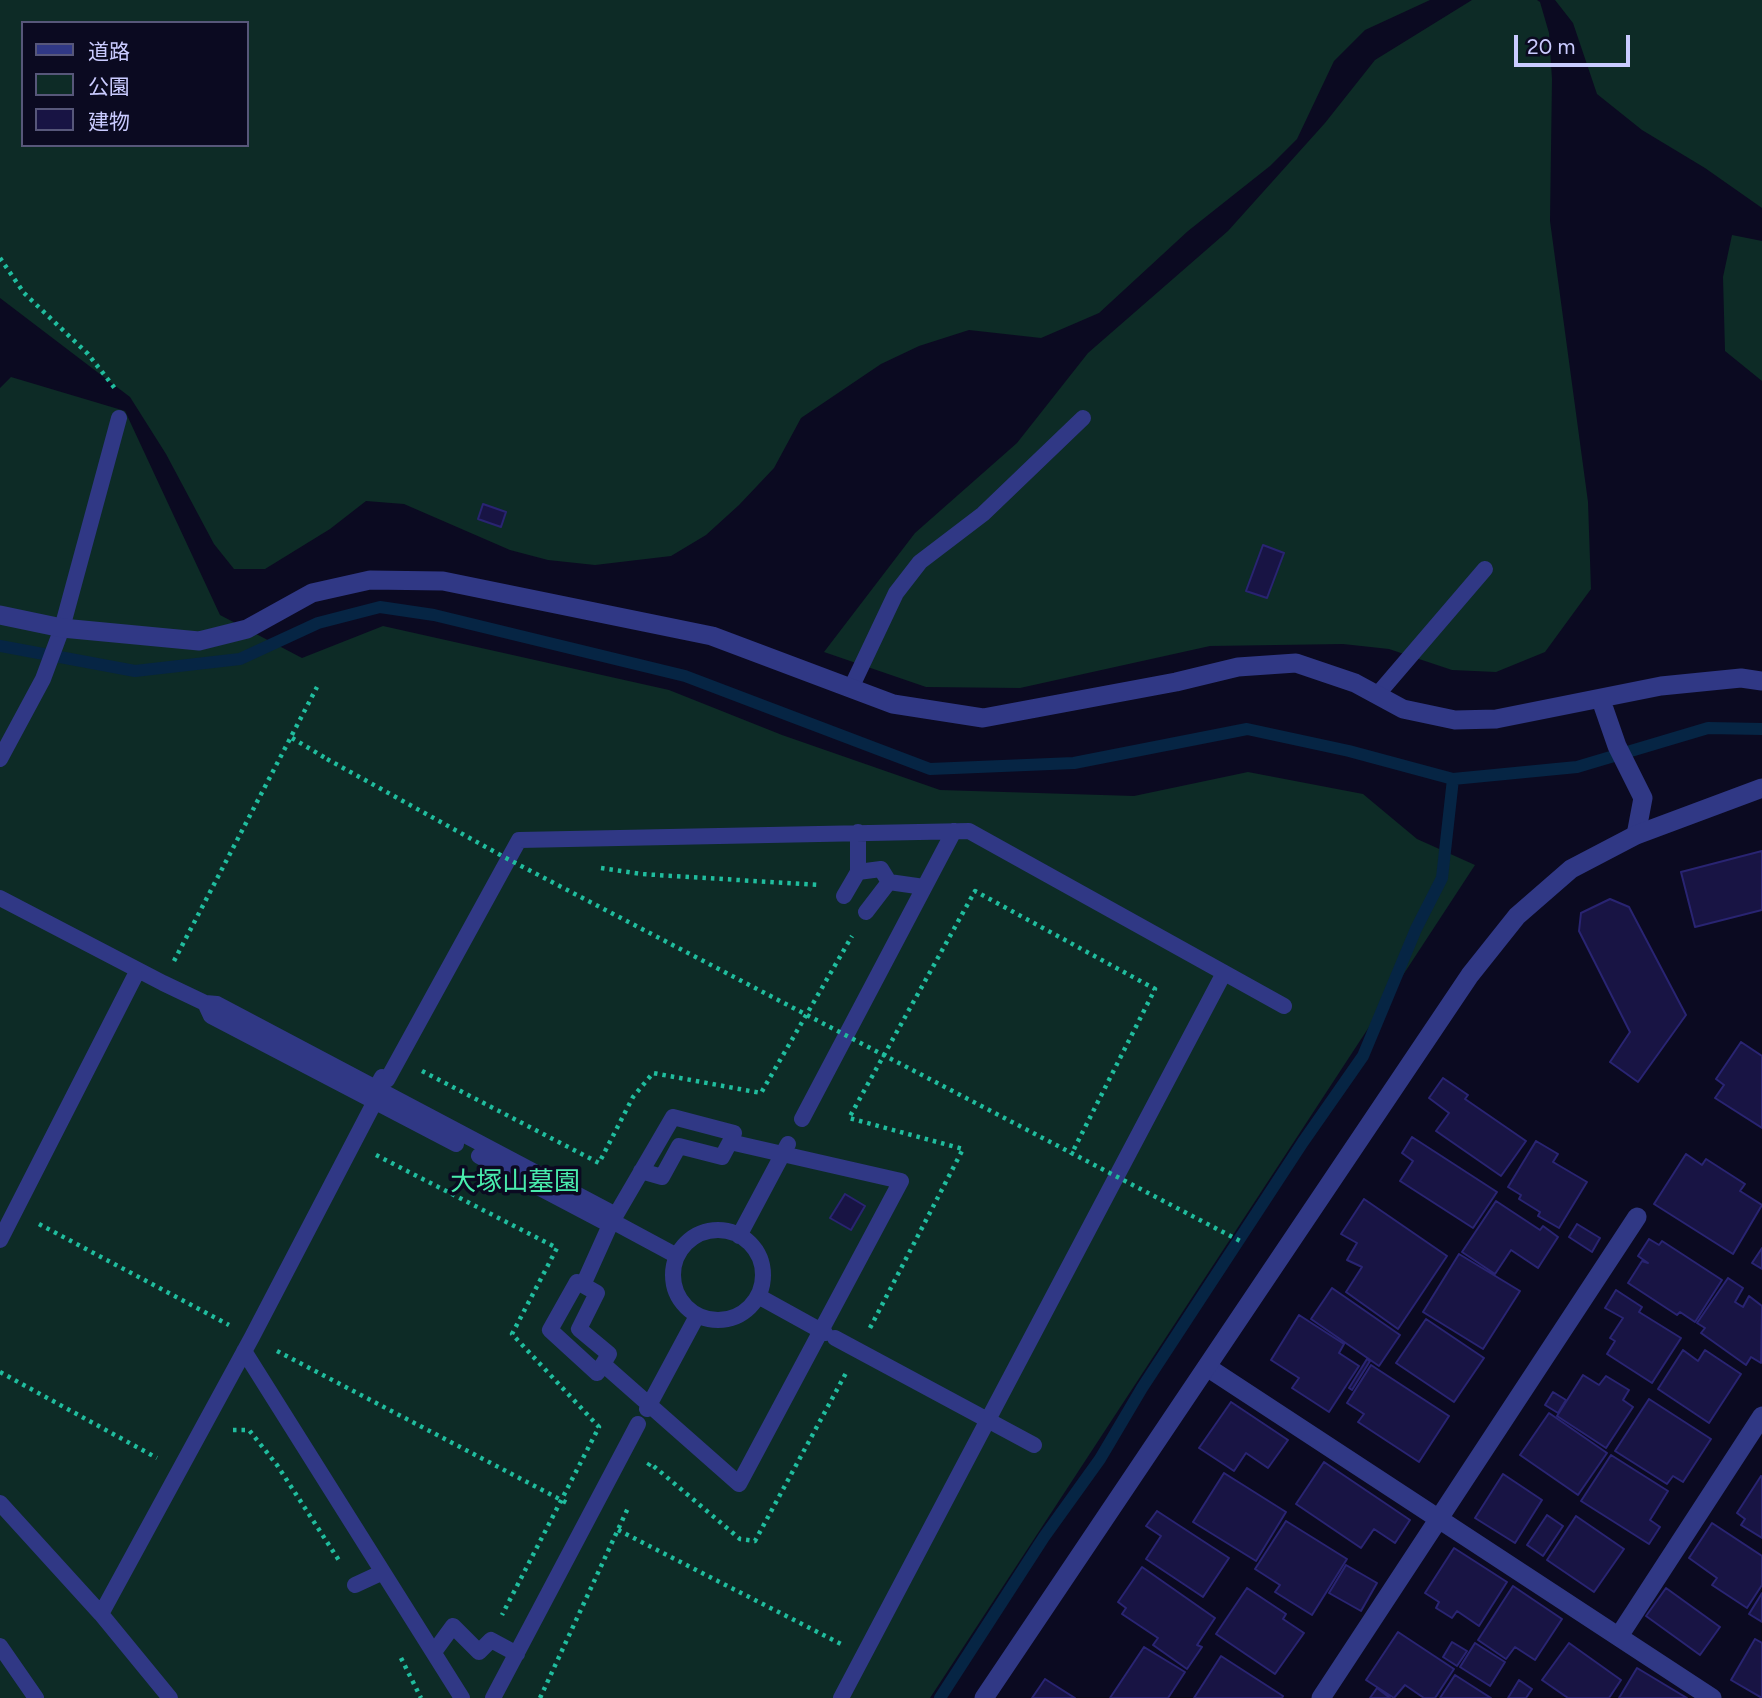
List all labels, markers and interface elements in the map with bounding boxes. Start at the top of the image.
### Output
legend [21,21,248,147]
scale bar [1517,21,1632,65]
text: 20 m [1527,34,1575,59]
text: 道路 [88,39,130,64]
text: 公園 [88,74,130,99]
text: 建物 [88,109,130,134]
park label: 大塚山墓園 [450,1166,580,1198]

